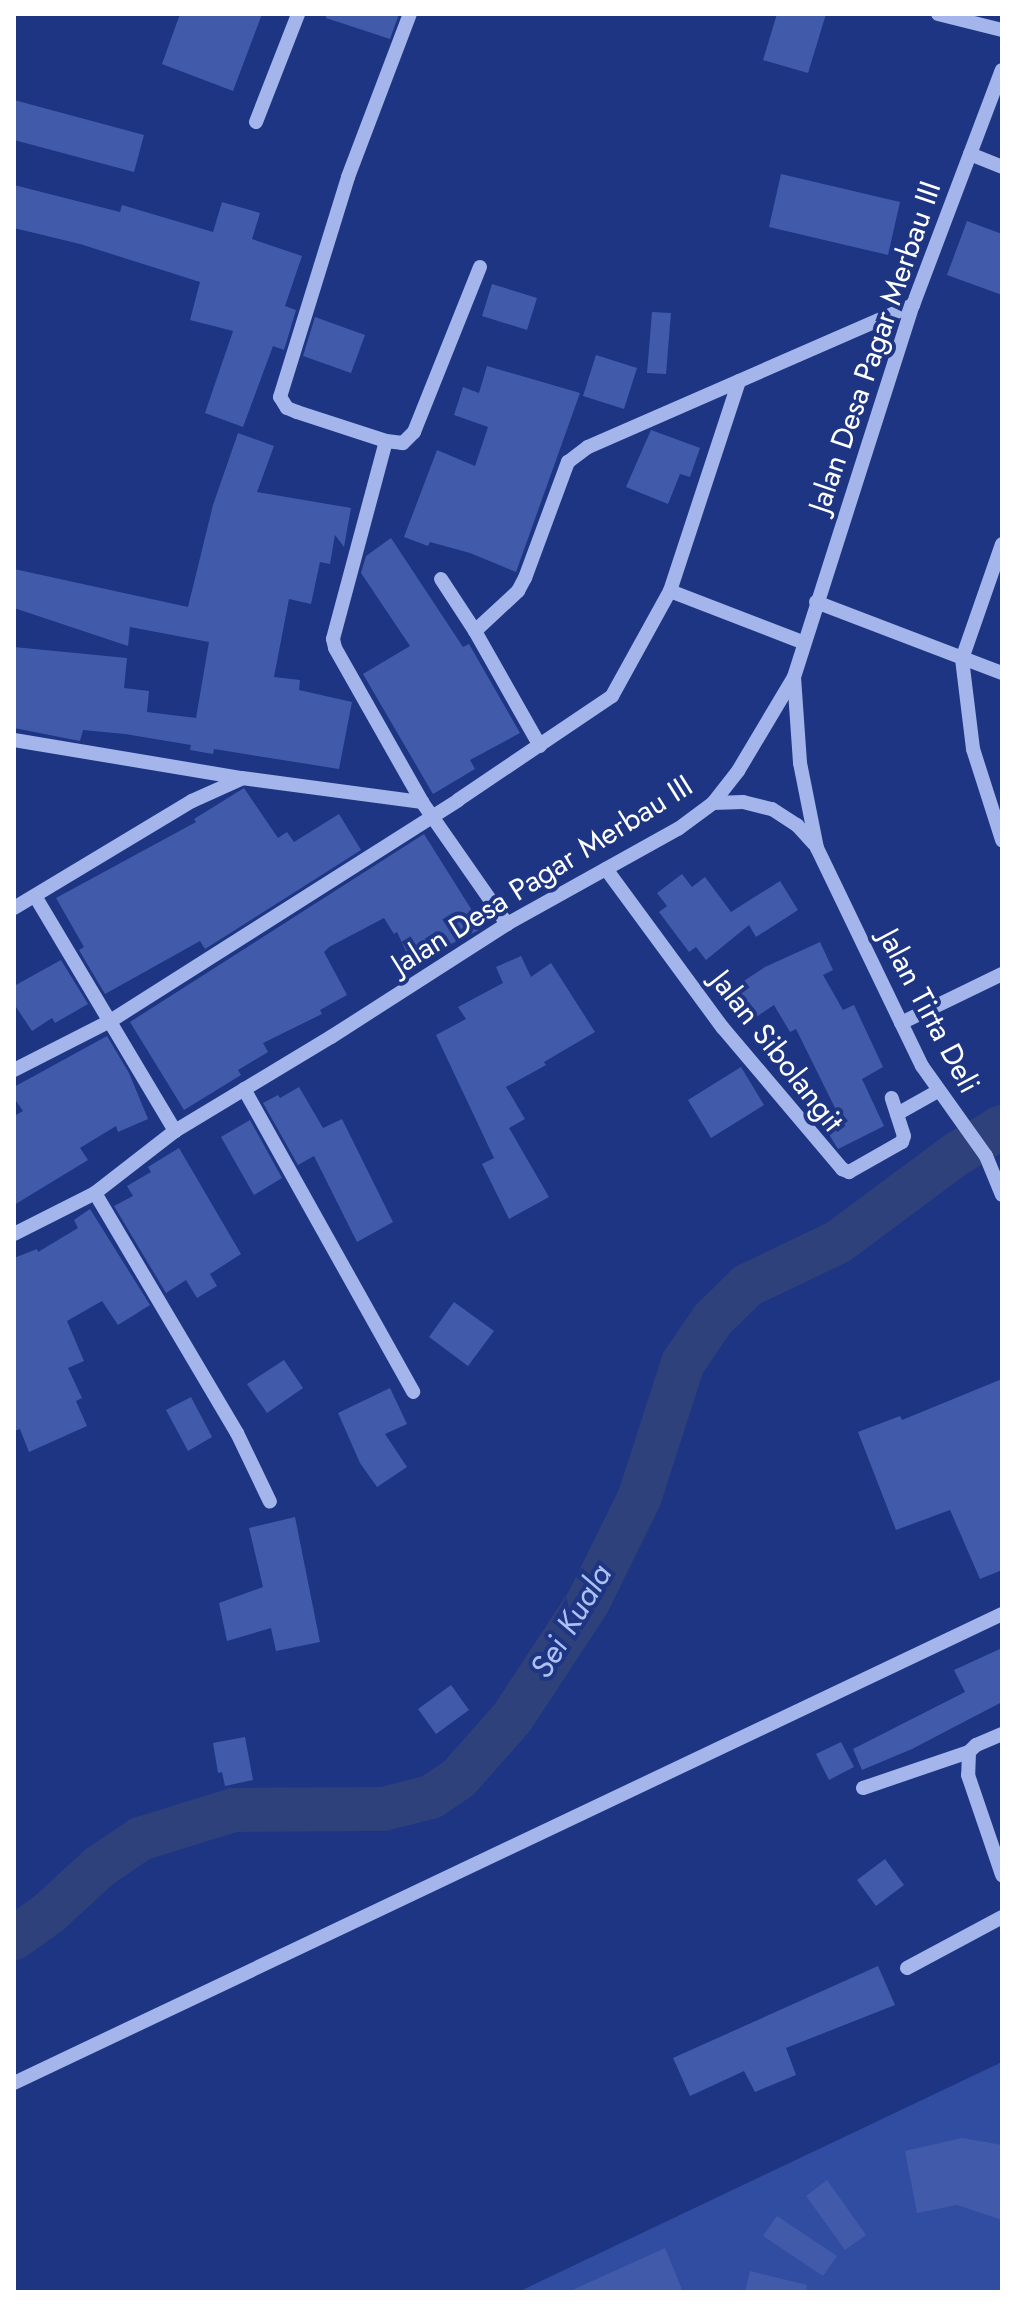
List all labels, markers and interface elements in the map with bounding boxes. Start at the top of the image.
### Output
street label: Jalan Desa Pagar Merbau III [801,177,949,517]
street label: Jalan Desa Pagar Merbau III [385,767,699,983]
street label: Jalan Tirta Deli [871,923,987,1099]
street label: Jalan Sibolangit [703,963,851,1139]
water label: Sei Kuala [522,1557,620,1685]

